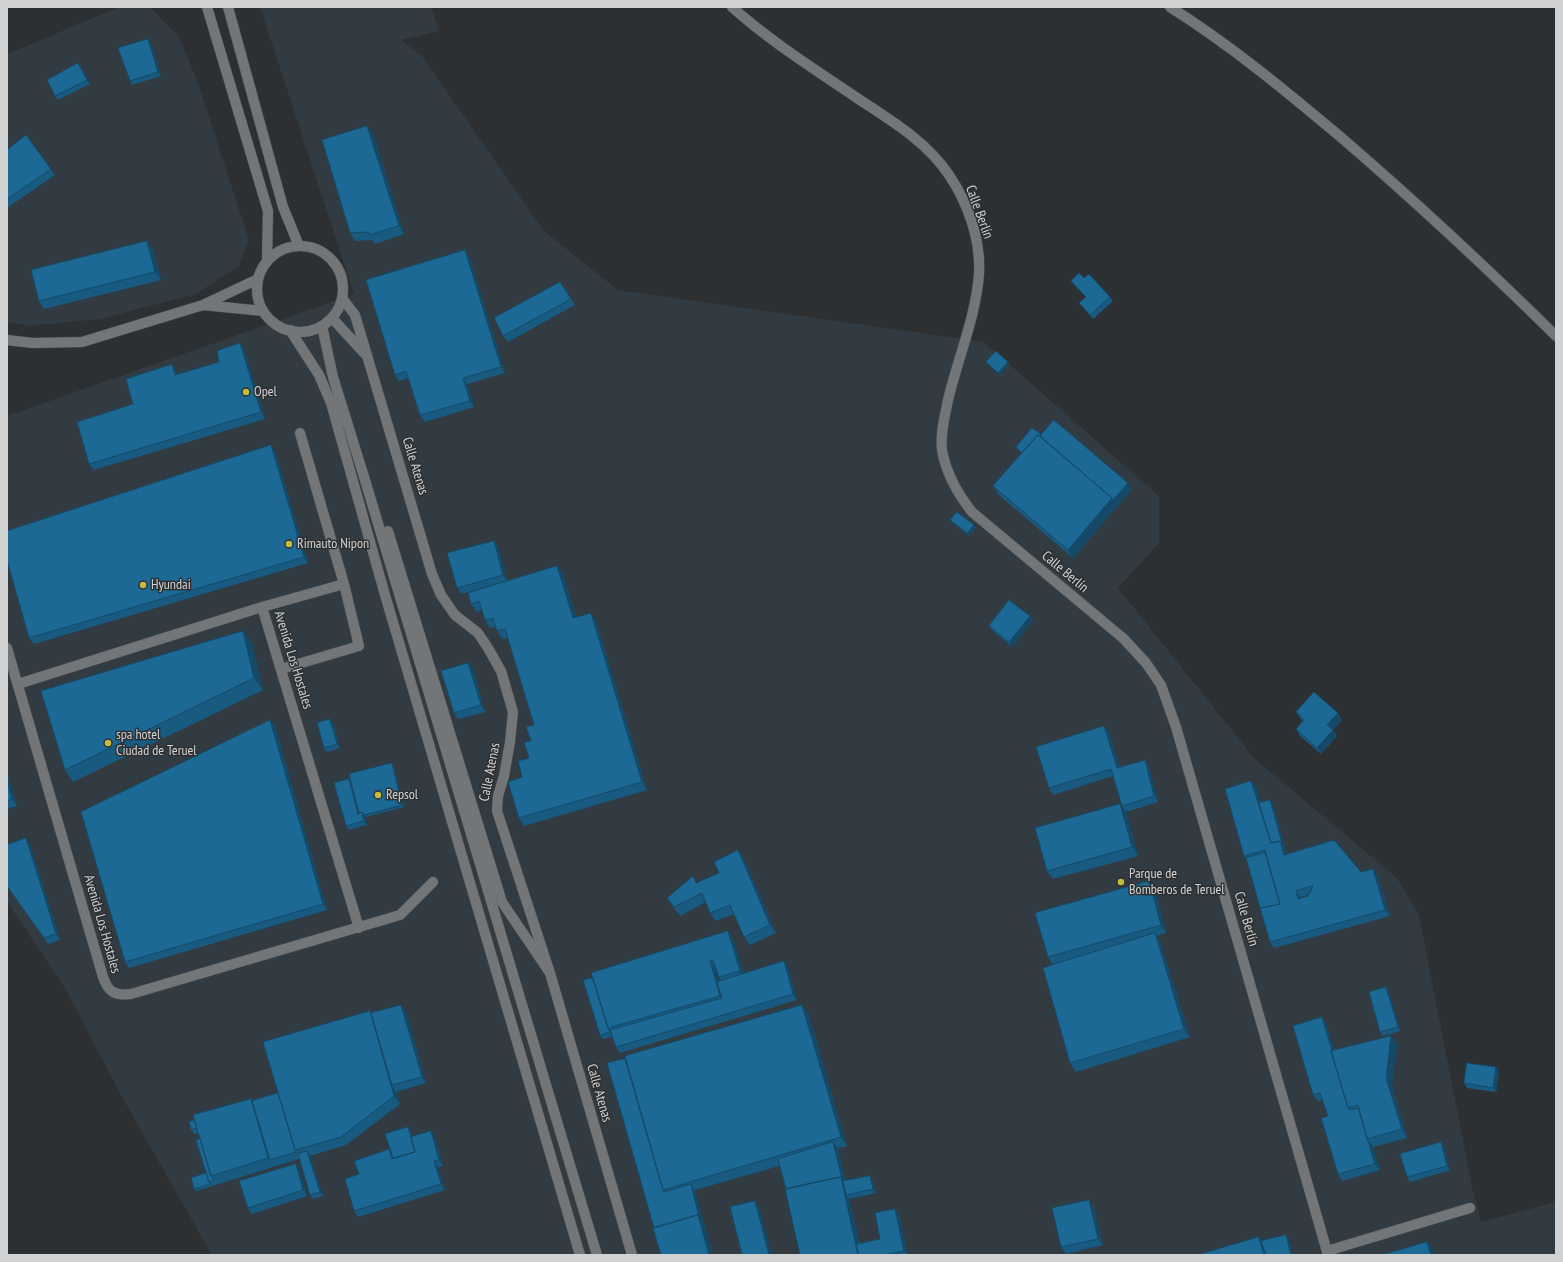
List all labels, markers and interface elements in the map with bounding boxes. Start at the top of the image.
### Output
street label: Calle Berlín [962,183,996,241]
place label: Opel [254,384,277,400]
marker: Opel [241,387,251,397]
street label: Calle Atenas [398,435,432,497]
place label: Rimauto Nipon [297,536,369,552]
marker: Rimauto Nipon [284,539,294,549]
street label: Calle Berlín [1038,548,1092,596]
place label: Hyundai [151,577,191,593]
marker: Hyundai [138,580,148,590]
street label: Avenida Los Hostales [270,609,316,711]
place label: spa hotel Ciudad de Teruel [116,727,197,760]
marker: spa hotel Ciudad de Teruel [103,738,113,748]
street label: Calle Atenas [476,741,504,803]
place label: Repsol [386,787,418,803]
marker: Repsol [373,790,383,800]
place label: Parque de Bomberos de Teruel [1129,866,1225,898]
street label: Avenida Los Hostales [80,873,124,975]
marker: Parque de Bomberos de Teruel [1116,877,1126,887]
street label: Calle Berlín [1230,890,1262,948]
street label: Calle Atenas [583,1062,615,1124]

